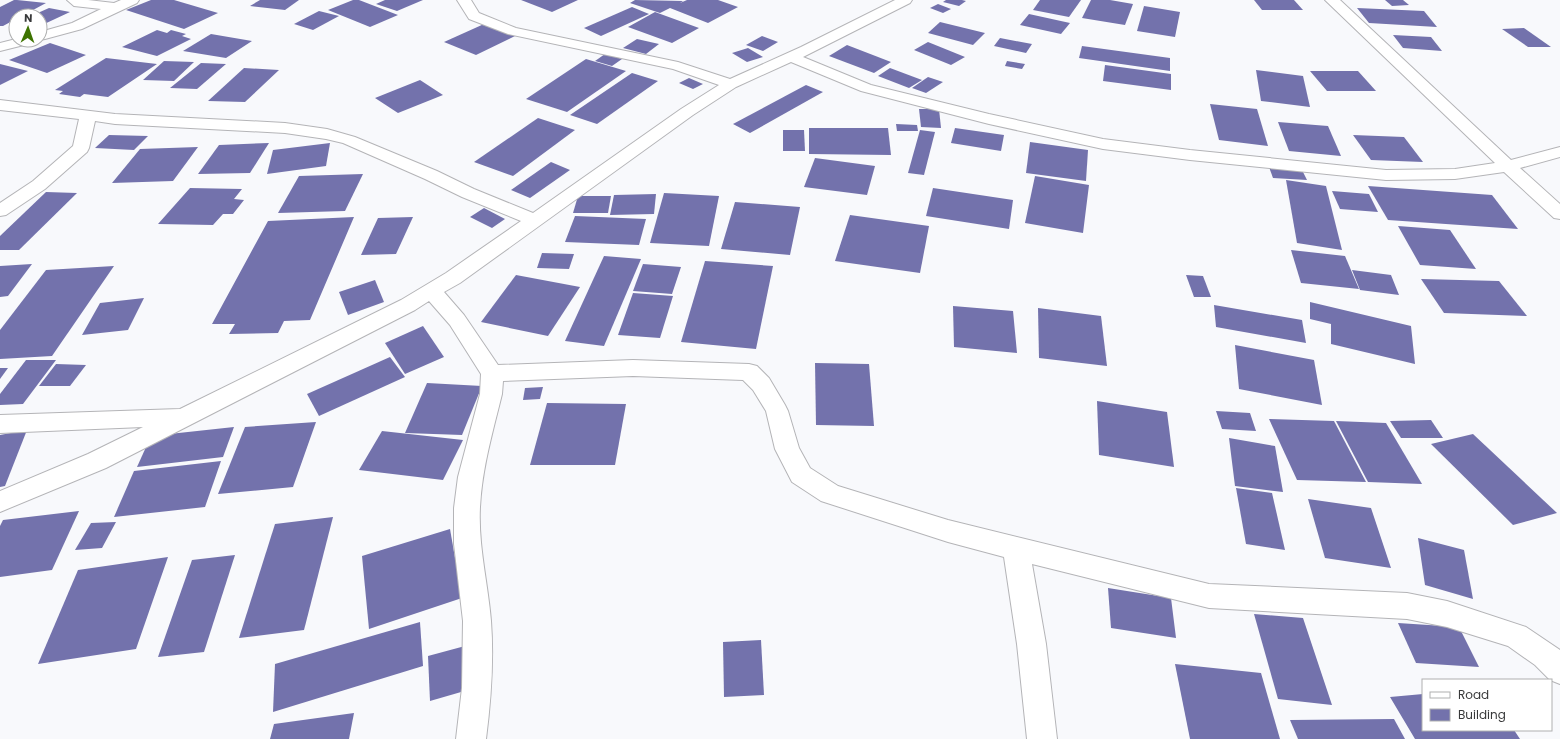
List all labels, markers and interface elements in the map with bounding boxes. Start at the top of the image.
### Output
north arrow [8,8,48,48]
text: N [24,10,33,26]
legend [1422,679,1552,731]
text: Road [1458,686,1489,703]
text: Building [1458,706,1506,723]

